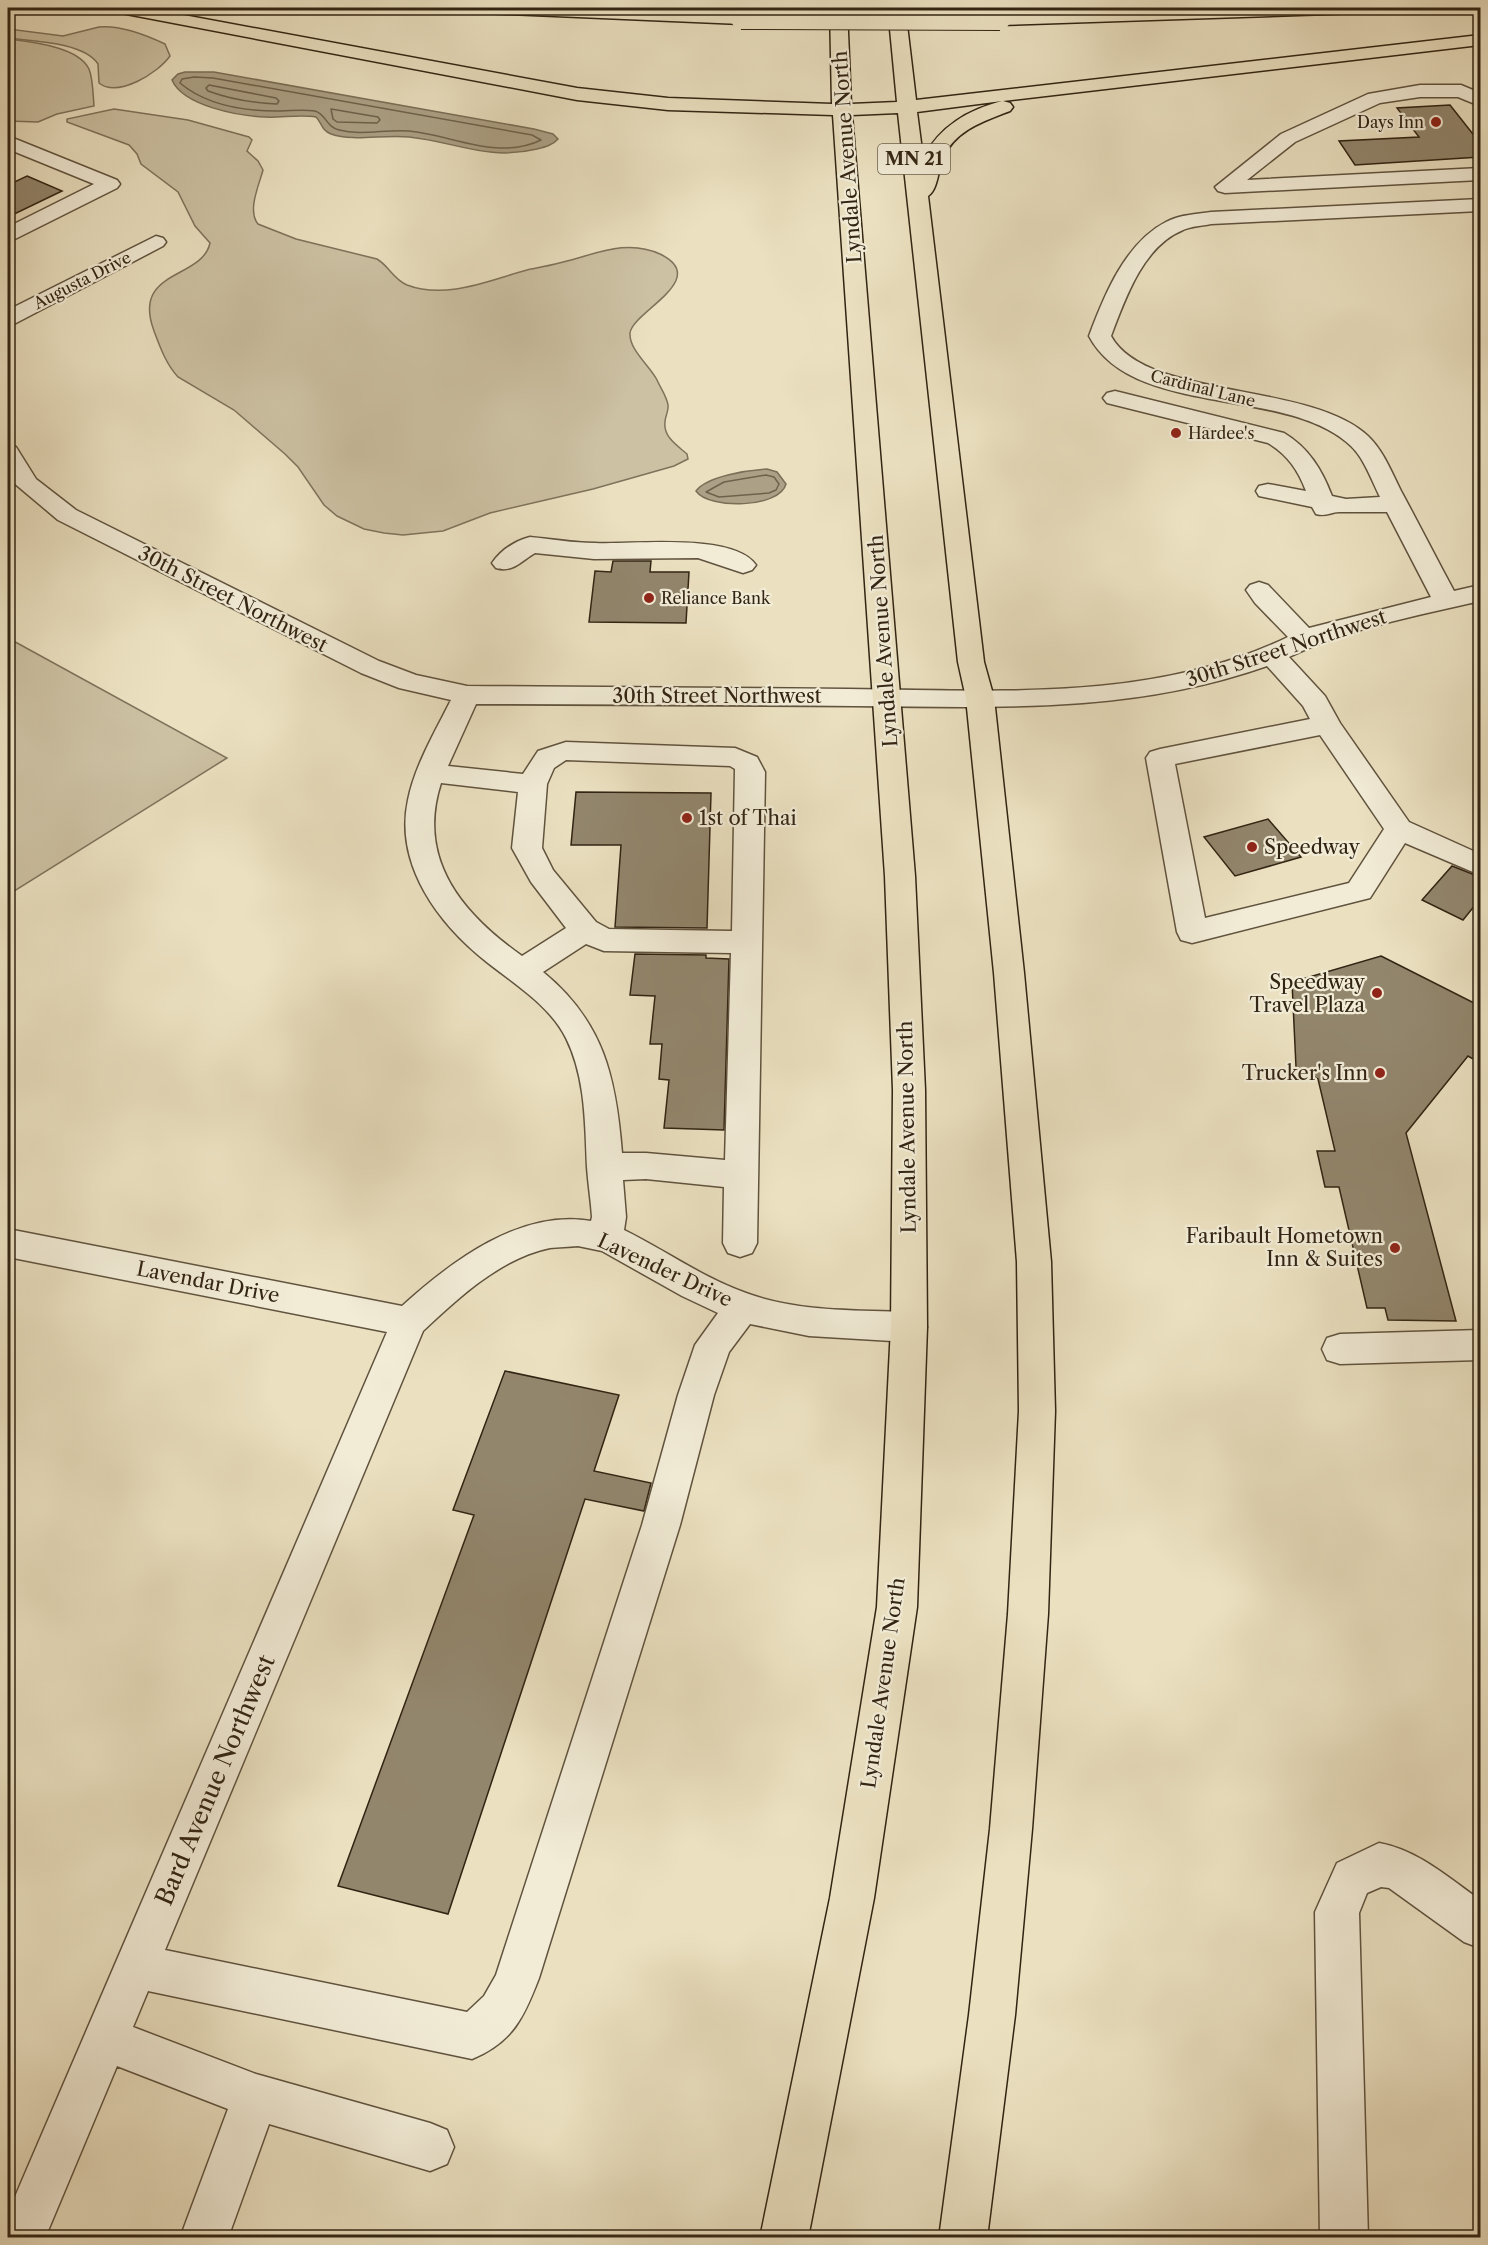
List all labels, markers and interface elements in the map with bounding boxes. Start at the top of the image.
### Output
street label: Lyndale Avenue North [828,50,866,264]
place label: Days Inn [1357,112,1424,132]
marker: Days Inn [1429,115,1443,129]
road number: MN 21 [878,144,950,174]
street label: Augusta Drive [29,247,134,314]
street label: Cardinal Lane [1149,365,1258,411]
place label: Hardee's [1188,423,1254,443]
marker: Hardee's [1169,426,1183,440]
street label: Lyndale Avenue North [864,534,902,748]
street label: 30th Street Northwest [134,541,332,657]
place label: Reliance Bank [661,588,771,608]
marker: Reliance Bank [642,591,656,605]
street label: 30th Street Northwest [1183,604,1389,692]
street label: 30th Street Northwest [612,684,822,708]
place label: 1st of Thai [699,806,797,830]
marker: 1st of Thai [680,811,694,825]
place label: Speedway [1264,835,1361,859]
marker: Speedway [1245,840,1259,854]
place label: Speedway Travel Plaza [1250,970,1366,1017]
marker: Speedway Travel Plaza [1370,986,1384,1000]
street label: Lyndale Avenue North [893,1020,921,1234]
place label: Trucker's Inn [1242,1061,1368,1085]
marker: Trucker's Inn [1373,1066,1387,1080]
place label: Faribault Hometown Inn & Suites [1186,1224,1383,1271]
street label: Lavender Drive [594,1228,736,1312]
marker: Faribault Hometown Inn & Suites [1388,1241,1402,1255]
street label: Lavendar Drive [134,1256,282,1308]
street label: Lyndale Avenue North [856,1575,910,1790]
street label: Bard Avenue Northwest [149,1650,281,1910]

